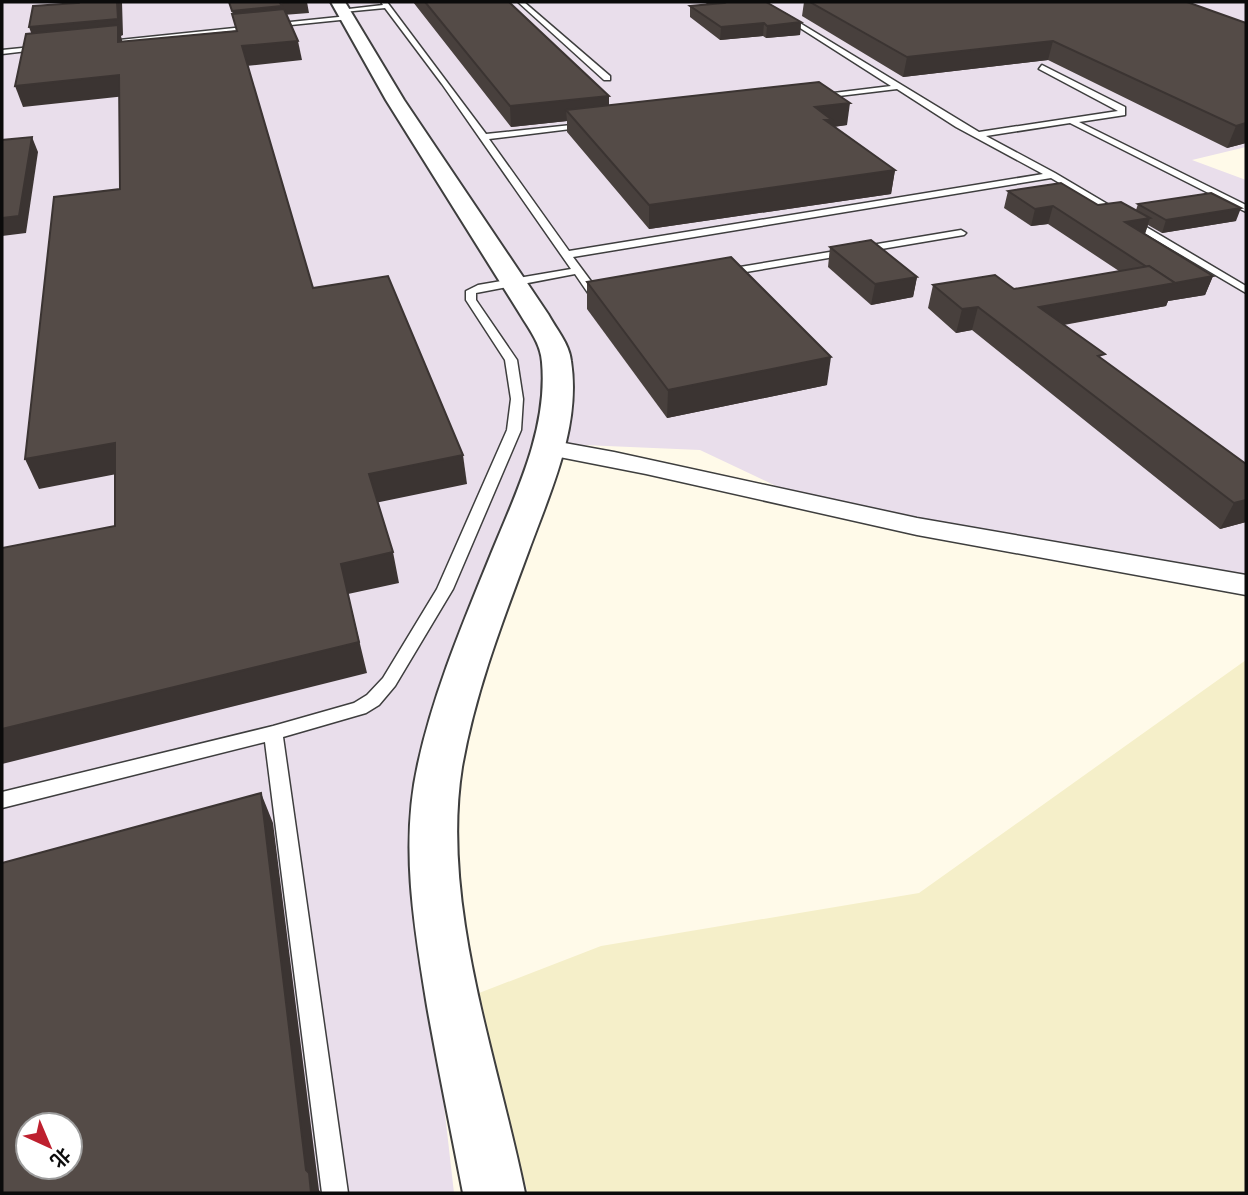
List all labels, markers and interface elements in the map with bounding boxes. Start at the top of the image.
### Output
north arrow [14,1111,84,1181]
text: 北 [46,1143,76,1173]

